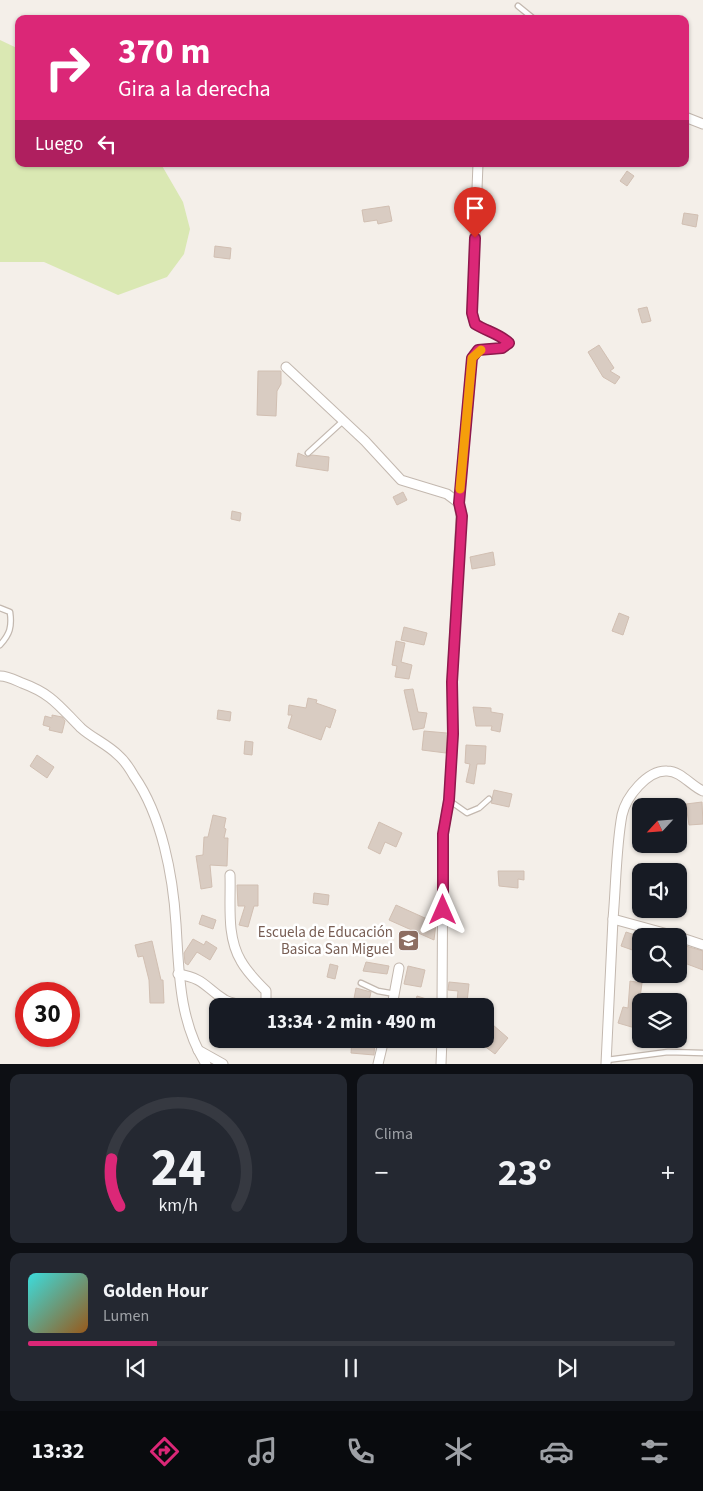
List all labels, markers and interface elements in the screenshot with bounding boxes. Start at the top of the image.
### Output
text: 370 m [118,27,210,77]
icon: right [35,35,100,100]
text: Gira a la derecha [118,73,271,105]
icon: left [93,130,121,158]
text: Luego [35,131,83,158]
pin [454,187,496,238]
icon: arrive [461,194,489,222]
north arrow [632,798,688,852]
map controls [632,798,687,1048]
button: sound [632,863,687,918]
position arrow [416,883,468,935]
place label: Escuela de Educación Basica San Miguel [258,922,393,960]
button: search [632,928,687,983]
school or university icon: Escuela de Educación Basica San Miguel [397,929,421,953]
speed limit sign: 30 [15,982,80,1047]
button: layers [632,993,687,1048]
text: 13:34 · 2 min · 490 m [267,1009,436,1036]
text: Clima [375,1123,413,1145]
text: 24 [151,1132,206,1206]
text: 23° [498,1146,552,1200]
text: − [375,1153,388,1193]
text: + [661,1153,675,1193]
text: km/h [158,1193,198,1218]
text: Golden Hour [103,1278,208,1305]
text: Lumen [103,1305,149,1327]
icon: previous [122,1354,150,1382]
icon: pause [337,1354,365,1382]
icon: next [553,1354,581,1382]
icon: directions [147,1434,182,1469]
icon: music [245,1434,280,1469]
icon: phone [343,1434,378,1469]
icon: climate [441,1434,476,1469]
icon: car [539,1434,574,1469]
icon: filters [637,1434,672,1469]
text: 13:32 [31,1435,85,1467]

